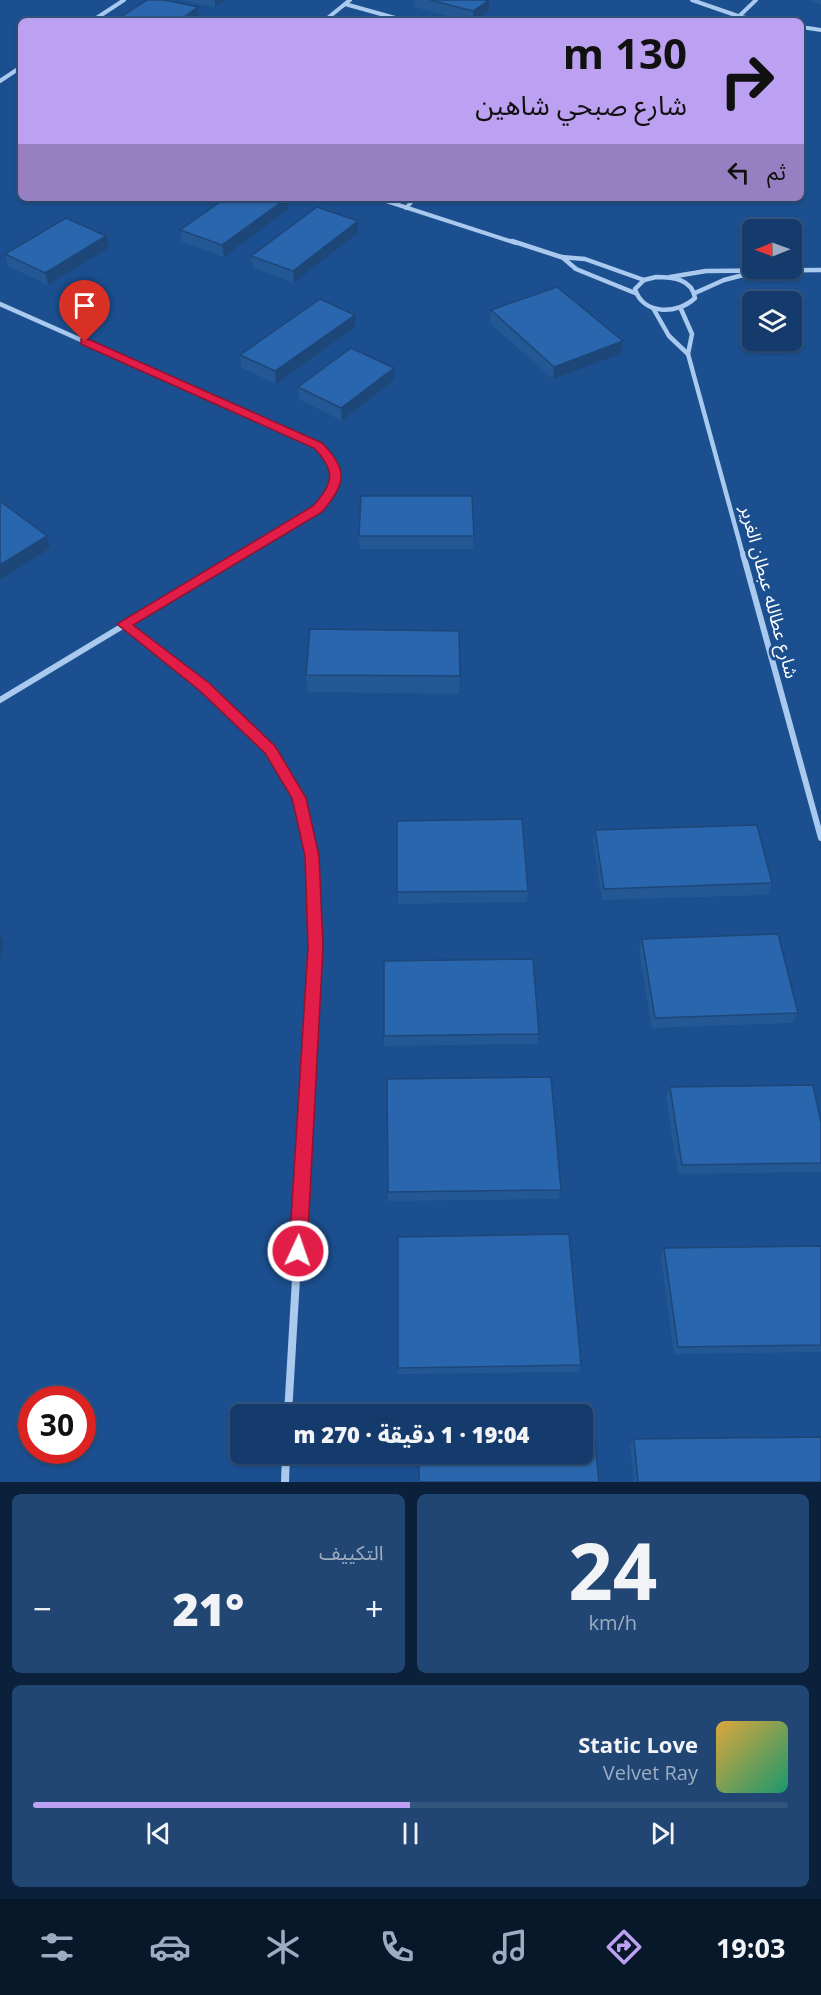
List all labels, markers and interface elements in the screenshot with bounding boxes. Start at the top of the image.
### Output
text: 130 m [563,24,687,81]
icon: right [708,42,786,120]
text: شارع صبحي شاهين [475,86,687,123]
icon: left [722,156,755,189]
text: ثم [767,156,786,186]
north arrow [742,219,802,279]
map controls [742,219,802,351]
pin [59,280,110,342]
icon: arrive [68,289,101,322]
button: layers [742,291,802,351]
street label: شارع عطالله عبطان الغرير [732,502,805,682]
position arrow [266,1219,330,1283]
speed limit sign: 30 [18,1386,96,1464]
text: 19:04 · 1 دقيقة · 270 m [294,1419,529,1449]
text: 24 [568,1517,657,1623]
text: التكييف [319,1539,384,1566]
text: 21° [172,1578,244,1639]
text: − [33,1586,52,1631]
text: + [365,1586,384,1631]
text: km/h [588,1609,637,1636]
text: Static Love [578,1729,698,1759]
text: Velvet Ray [603,1759,698,1786]
icon: previous [142,1817,175,1850]
icon: pause [394,1817,427,1850]
icon: next [646,1817,679,1850]
icon: filters [36,1926,78,1968]
icon: car [149,1926,191,1968]
icon: climate [262,1926,304,1968]
icon: phone [376,1926,418,1968]
icon: music [489,1926,531,1968]
icon: directions [603,1926,645,1968]
text: 19:03 [716,1929,785,1966]

